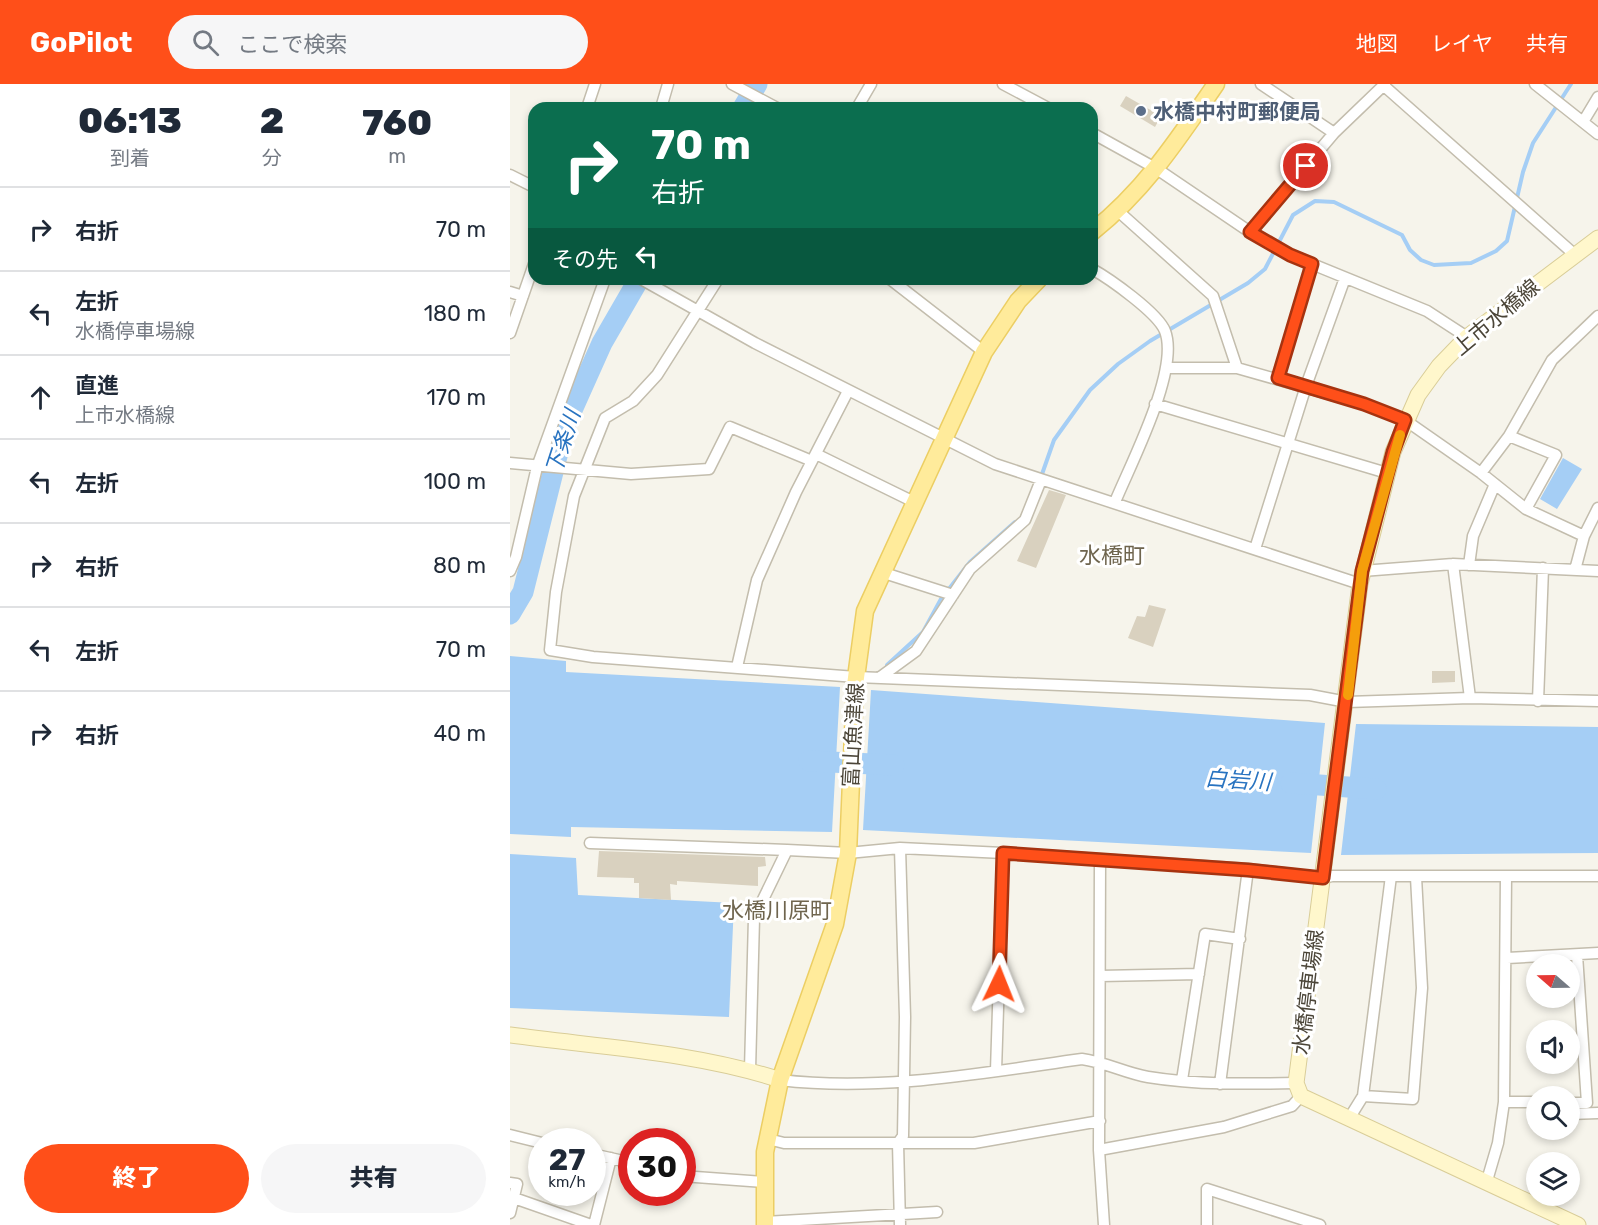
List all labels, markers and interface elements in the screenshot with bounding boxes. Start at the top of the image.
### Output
search box [168,15,588,69]
text: GoPilot [30,26,132,59]
icon: search [189,26,222,59]
text: ここで検索 [237,31,347,58]
text: 地図 [1356,31,1398,56]
text: レイヤ [1431,31,1493,56]
text: 共有 [1526,31,1568,56]
text: 06:13 [78,99,182,142]
text: 2 [260,99,284,142]
place label: 水橋中村町郵便局 [1153,99,1321,124]
text: 760 [362,101,432,144]
marker: 水橋中村町郵便局 [1134,104,1148,118]
text: 70 m [651,120,751,170]
icon: right [552,126,630,204]
pin [1280,140,1331,191]
text: m [388,144,406,168]
text: 到着 [110,146,150,170]
text: 分 [262,146,282,170]
icon: arrive [1289,149,1322,182]
text: 右折 [651,177,705,209]
icon: right [24,213,57,246]
text: 70 m [436,216,486,243]
text: 右折 [75,218,119,245]
icon: left [630,240,663,273]
text: その先 [552,246,618,273]
street label: 上市水橋線 [1448,274,1544,360]
text: 左折 [75,288,119,315]
icon: left [24,297,57,330]
text: 180 m [424,300,486,327]
text: 水橋停車場線 [75,319,195,343]
text: 直進 [75,372,119,399]
icon: ahead [24,381,57,414]
text: 170 m [426,384,486,411]
text: 上市水橋線 [75,403,175,427]
water label: 下条川 [540,405,587,478]
icon: left [24,465,57,498]
text: 100 m [424,468,486,495]
text: 左折 [75,470,119,497]
district label: 水橋町 [1079,542,1145,569]
icon: right [24,549,57,582]
text: 80 m [433,552,486,579]
text: 右折 [75,554,119,581]
icon: left [24,633,57,666]
text: 70 m [436,636,486,663]
text: 左折 [75,638,119,665]
street label: 富山魚津線 [838,682,868,788]
icon: right [24,717,57,750]
text: 40 m [433,720,486,747]
text: 右折 [75,722,119,749]
water label: 白岩川 [1204,764,1274,796]
district label: 水橋川原町 [722,897,832,924]
street label: 水橋停車場線 [1288,928,1328,1056]
position arrow [967,952,1031,1016]
north arrow [1526,954,1580,1008]
map controls [1526,954,1580,1206]
button: sound [1526,1020,1580,1074]
button: search [1526,1086,1580,1140]
speed limit sign: 30 [618,1128,696,1206]
text: 27 [549,1142,585,1178]
button: 終了 [24,1144,249,1213]
button: 共有 [261,1144,486,1213]
button: layers [1526,1152,1580,1206]
text: km/h [548,1173,586,1191]

